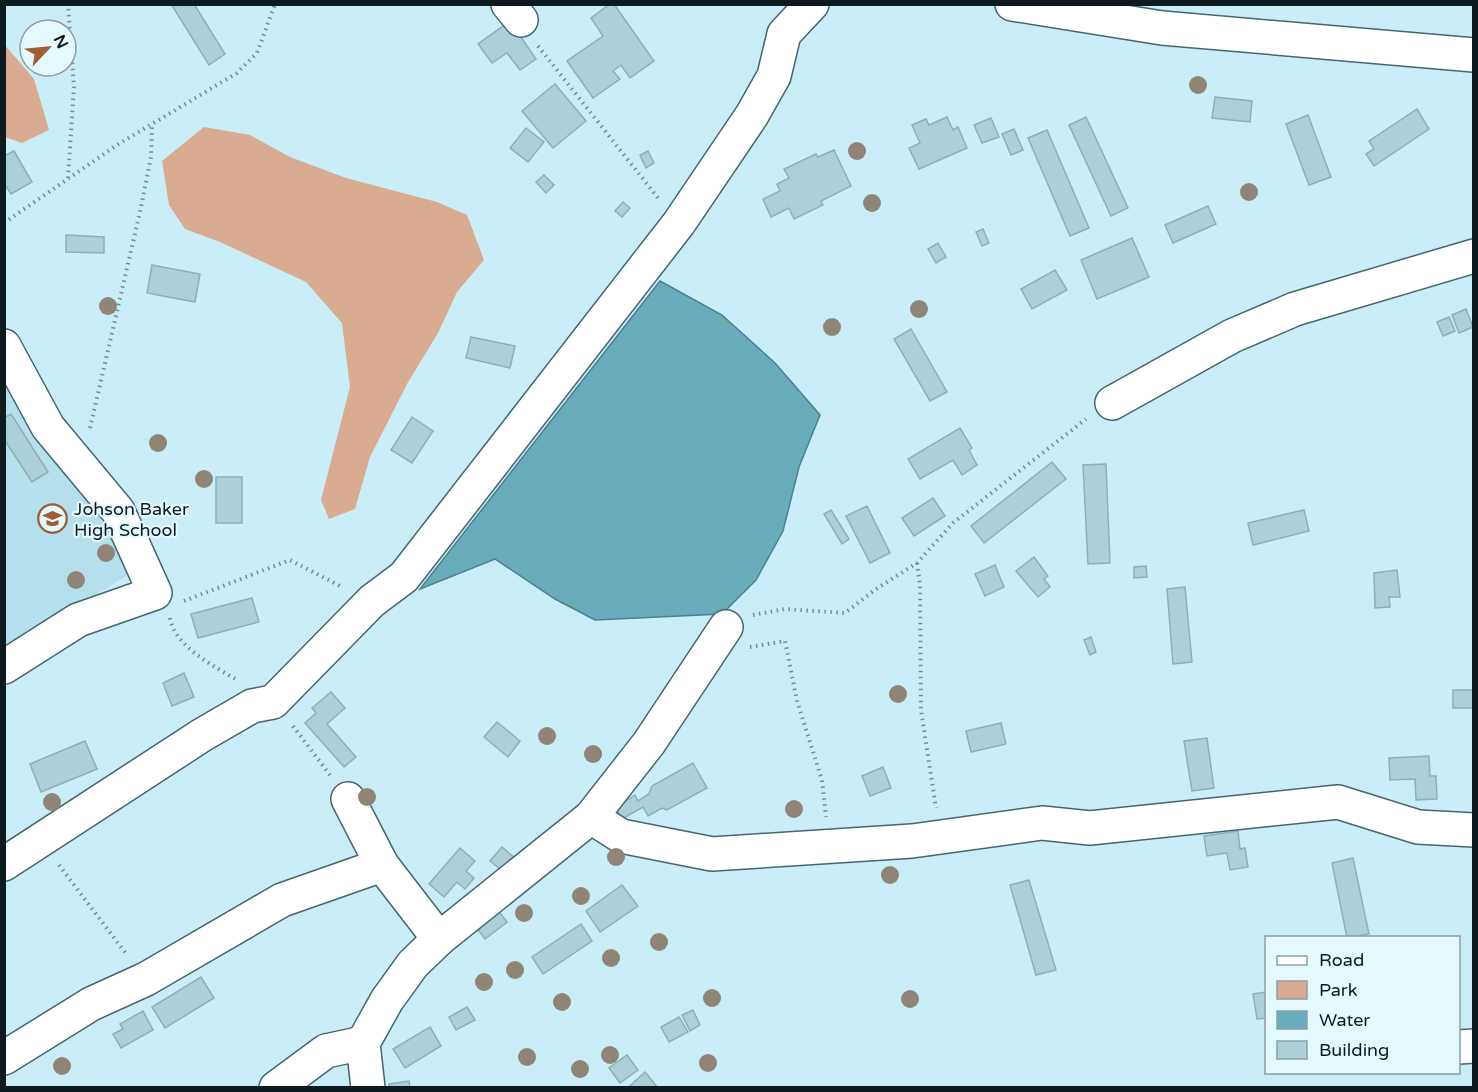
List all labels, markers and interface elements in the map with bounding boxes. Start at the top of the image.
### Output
north arrow [18,18,78,78]
text: N [49,32,72,52]
place label: Johson Baker High School [74,498,189,541]
school or university icon: Johson Baker High School [37,503,69,535]
legend [1265,936,1460,1074]
text: Road [1319,949,1364,971]
text: Park [1319,979,1358,1001]
text: Water [1319,1009,1370,1031]
text: Building [1319,1039,1389,1061]

